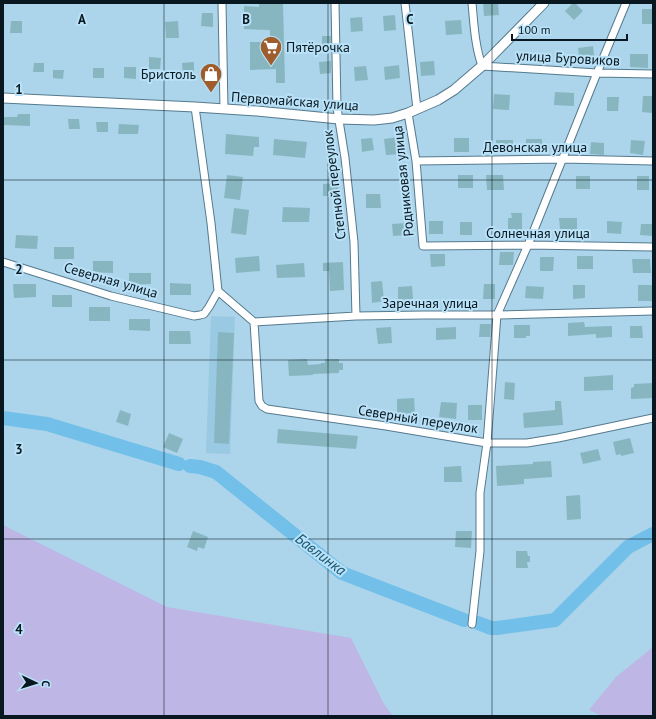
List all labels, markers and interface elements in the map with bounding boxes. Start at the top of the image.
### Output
text: A [78,11,86,28]
text: B [242,11,250,28]
text: C [406,11,414,28]
scale bar [512,16,627,42]
text: 100 m [518,22,551,37]
supermarket icon: Пятёрочка [258,34,284,67]
place label: Пятёрочка [286,38,350,56]
street label: улица Буровиков [515,46,621,70]
shop icon: Бристоль [198,61,224,94]
place label: Бристоль [141,65,196,83]
text: 1 [15,81,23,98]
street label: Первомайская улица [231,88,360,114]
street label: Родниковая улица [388,125,418,237]
street label: Степной переулок [318,129,350,241]
street label: Девонская улица [483,138,587,156]
street label: Солнечная улица [486,224,590,242]
street label: Северная улица [62,258,160,302]
text: 2 [15,261,23,278]
street label: Заречная улица [382,294,478,312]
street label: Северный переулок [357,401,480,437]
text: 3 [15,441,23,458]
water label: Бавлинка [292,529,351,580]
text: 4 [15,621,23,638]
north arrow [16,663,56,703]
text: С [39,680,53,687]

